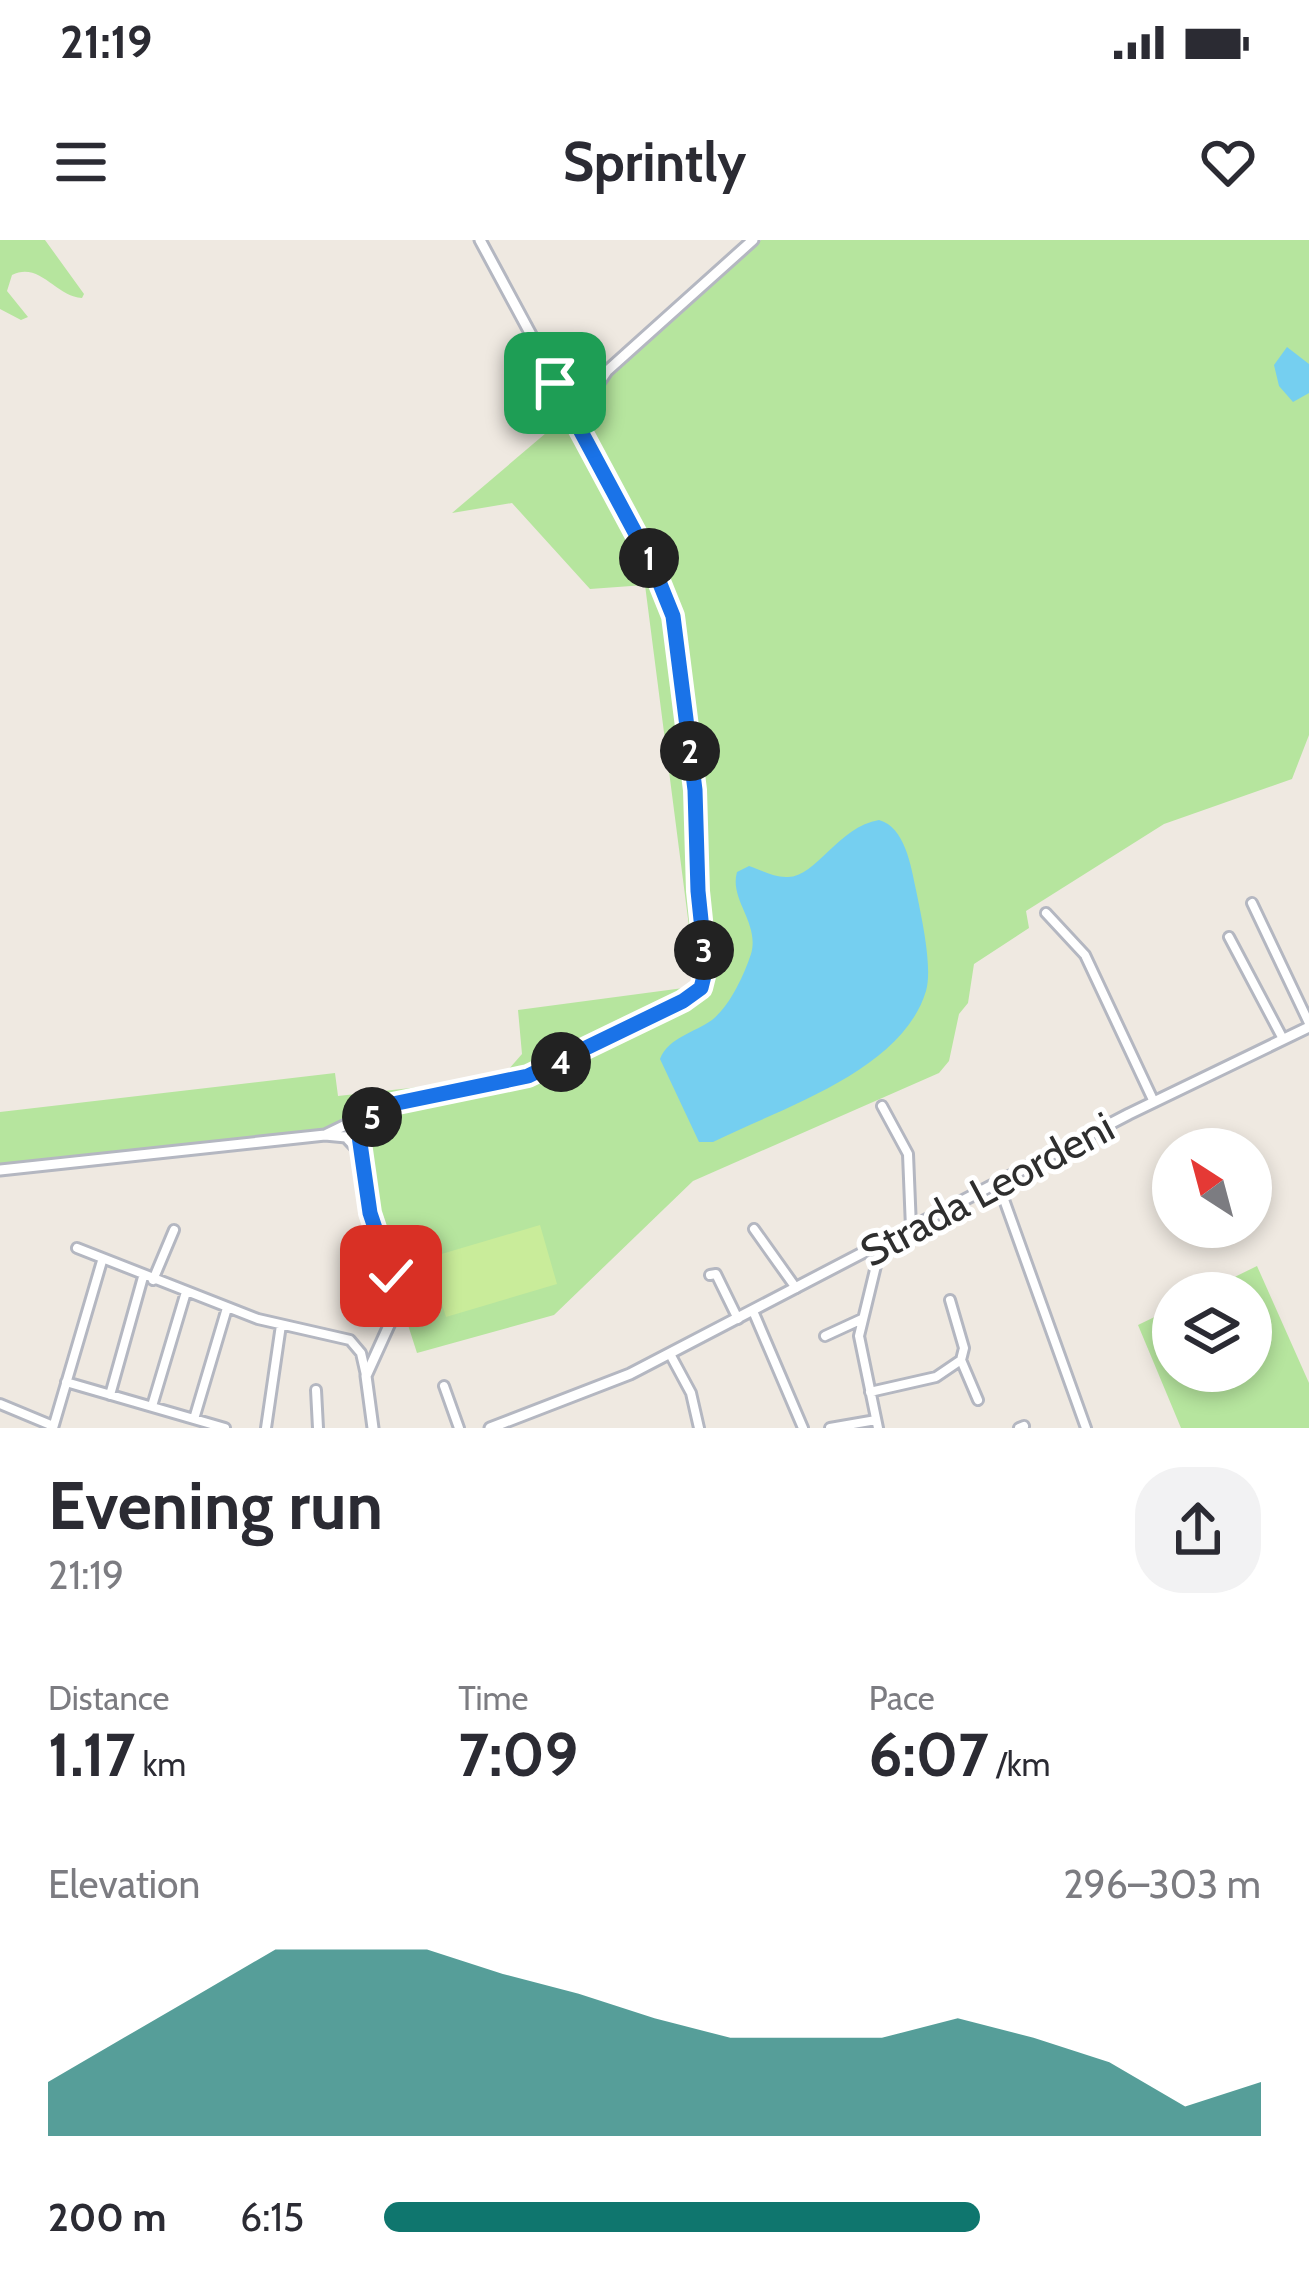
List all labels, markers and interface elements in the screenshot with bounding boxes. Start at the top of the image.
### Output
text: 21:19 [60,15,152,69]
icon: menu [48,129,114,195]
text: Sprintly [563,129,746,195]
icon: heart [1195,129,1261,195]
pin [504,332,606,434]
icon: arrive [522,350,588,416]
pin: 1 [619,528,679,588]
text: 1 [643,538,655,578]
pin: 2 [660,721,720,781]
text: 2 [681,731,699,771]
pin: 3 [674,920,734,980]
text: 3 [695,930,713,970]
pin: 4 [531,1032,591,1092]
text: 4 [551,1042,571,1082]
pin: 5 [342,1087,402,1147]
text: 5 [363,1097,381,1137]
street label: Strada Leordeni [852,1100,1122,1278]
north arrow [1152,1128,1272,1248]
map controls [1152,1128,1272,1392]
pin [340,1225,442,1327]
icon: check [358,1243,424,1309]
button: layers [1152,1272,1272,1392]
text: Evening run [48,1465,383,1546]
button: share [1135,1467,1261,1593]
text: 21:19 [48,1551,124,1599]
text: Distance [48,1678,169,1718]
text: Time [458,1678,528,1718]
text: Pace [869,1678,935,1718]
text: 1.17 [48,1718,135,1791]
text: 7:09 [458,1718,578,1791]
text: 6:07 [869,1718,989,1791]
text: km [135,1744,186,1784]
text: /km [989,1744,1050,1784]
text: Elevation [48,1860,200,1908]
text: 296–303 m [1063,1860,1261,1908]
text: 200 m [48,2193,166,2241]
text: 6:15 [240,2193,304,2241]

